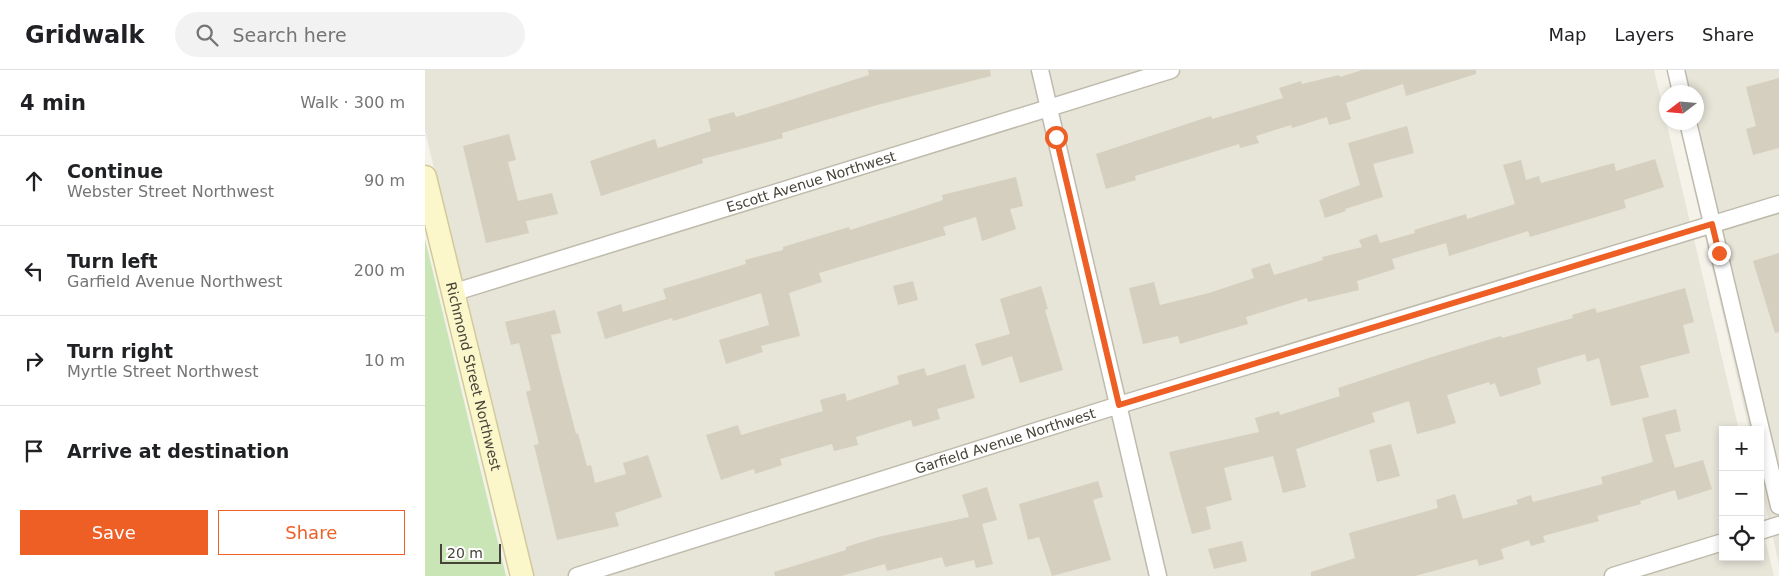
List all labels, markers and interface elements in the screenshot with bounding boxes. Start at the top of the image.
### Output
search box [175,12,525,57]
text: Gridwalk [25,21,145,49]
icon: search [193,21,221,49]
text: Search here [233,24,347,46]
text: Map [1548,24,1586,45]
text: Layers [1614,24,1674,45]
text: Share [1702,24,1754,45]
north arrow [1659,85,1704,130]
text: 4 min [20,91,86,115]
text: Walk · 300 m [300,93,405,112]
route start [1045,126,1068,149]
street label: Escott Avenue Northwest [724,148,898,215]
text: Continue [67,160,163,182]
icon: ahead [20,167,48,195]
text: 90 m [364,171,405,190]
text: Webster Street Northwest [67,182,274,201]
route end [1708,242,1731,265]
text: Turn left [67,250,158,272]
icon: left [20,257,48,285]
text: 200 m [354,261,405,280]
text: Garfield Avenue Northwest [67,272,282,291]
street label: Richmond Street Northwest [443,280,504,473]
text: Turn right [67,340,173,362]
icon: right [20,347,48,375]
text: 10 m [364,351,405,370]
text: Myrtle Street Northwest [67,362,259,381]
street label: Garfield Avenue Northwest [913,405,1098,477]
map controls [1719,426,1764,561]
button: + [1719,426,1764,471]
icon: arrive [20,437,48,465]
text: Arrive at destination [67,440,289,462]
button: − [1719,471,1764,516]
button: Save [20,510,208,555]
button: Share [218,510,405,555]
button: locate [1719,516,1764,561]
scale bar [440,541,501,564]
text: 20 m [447,545,483,561]

